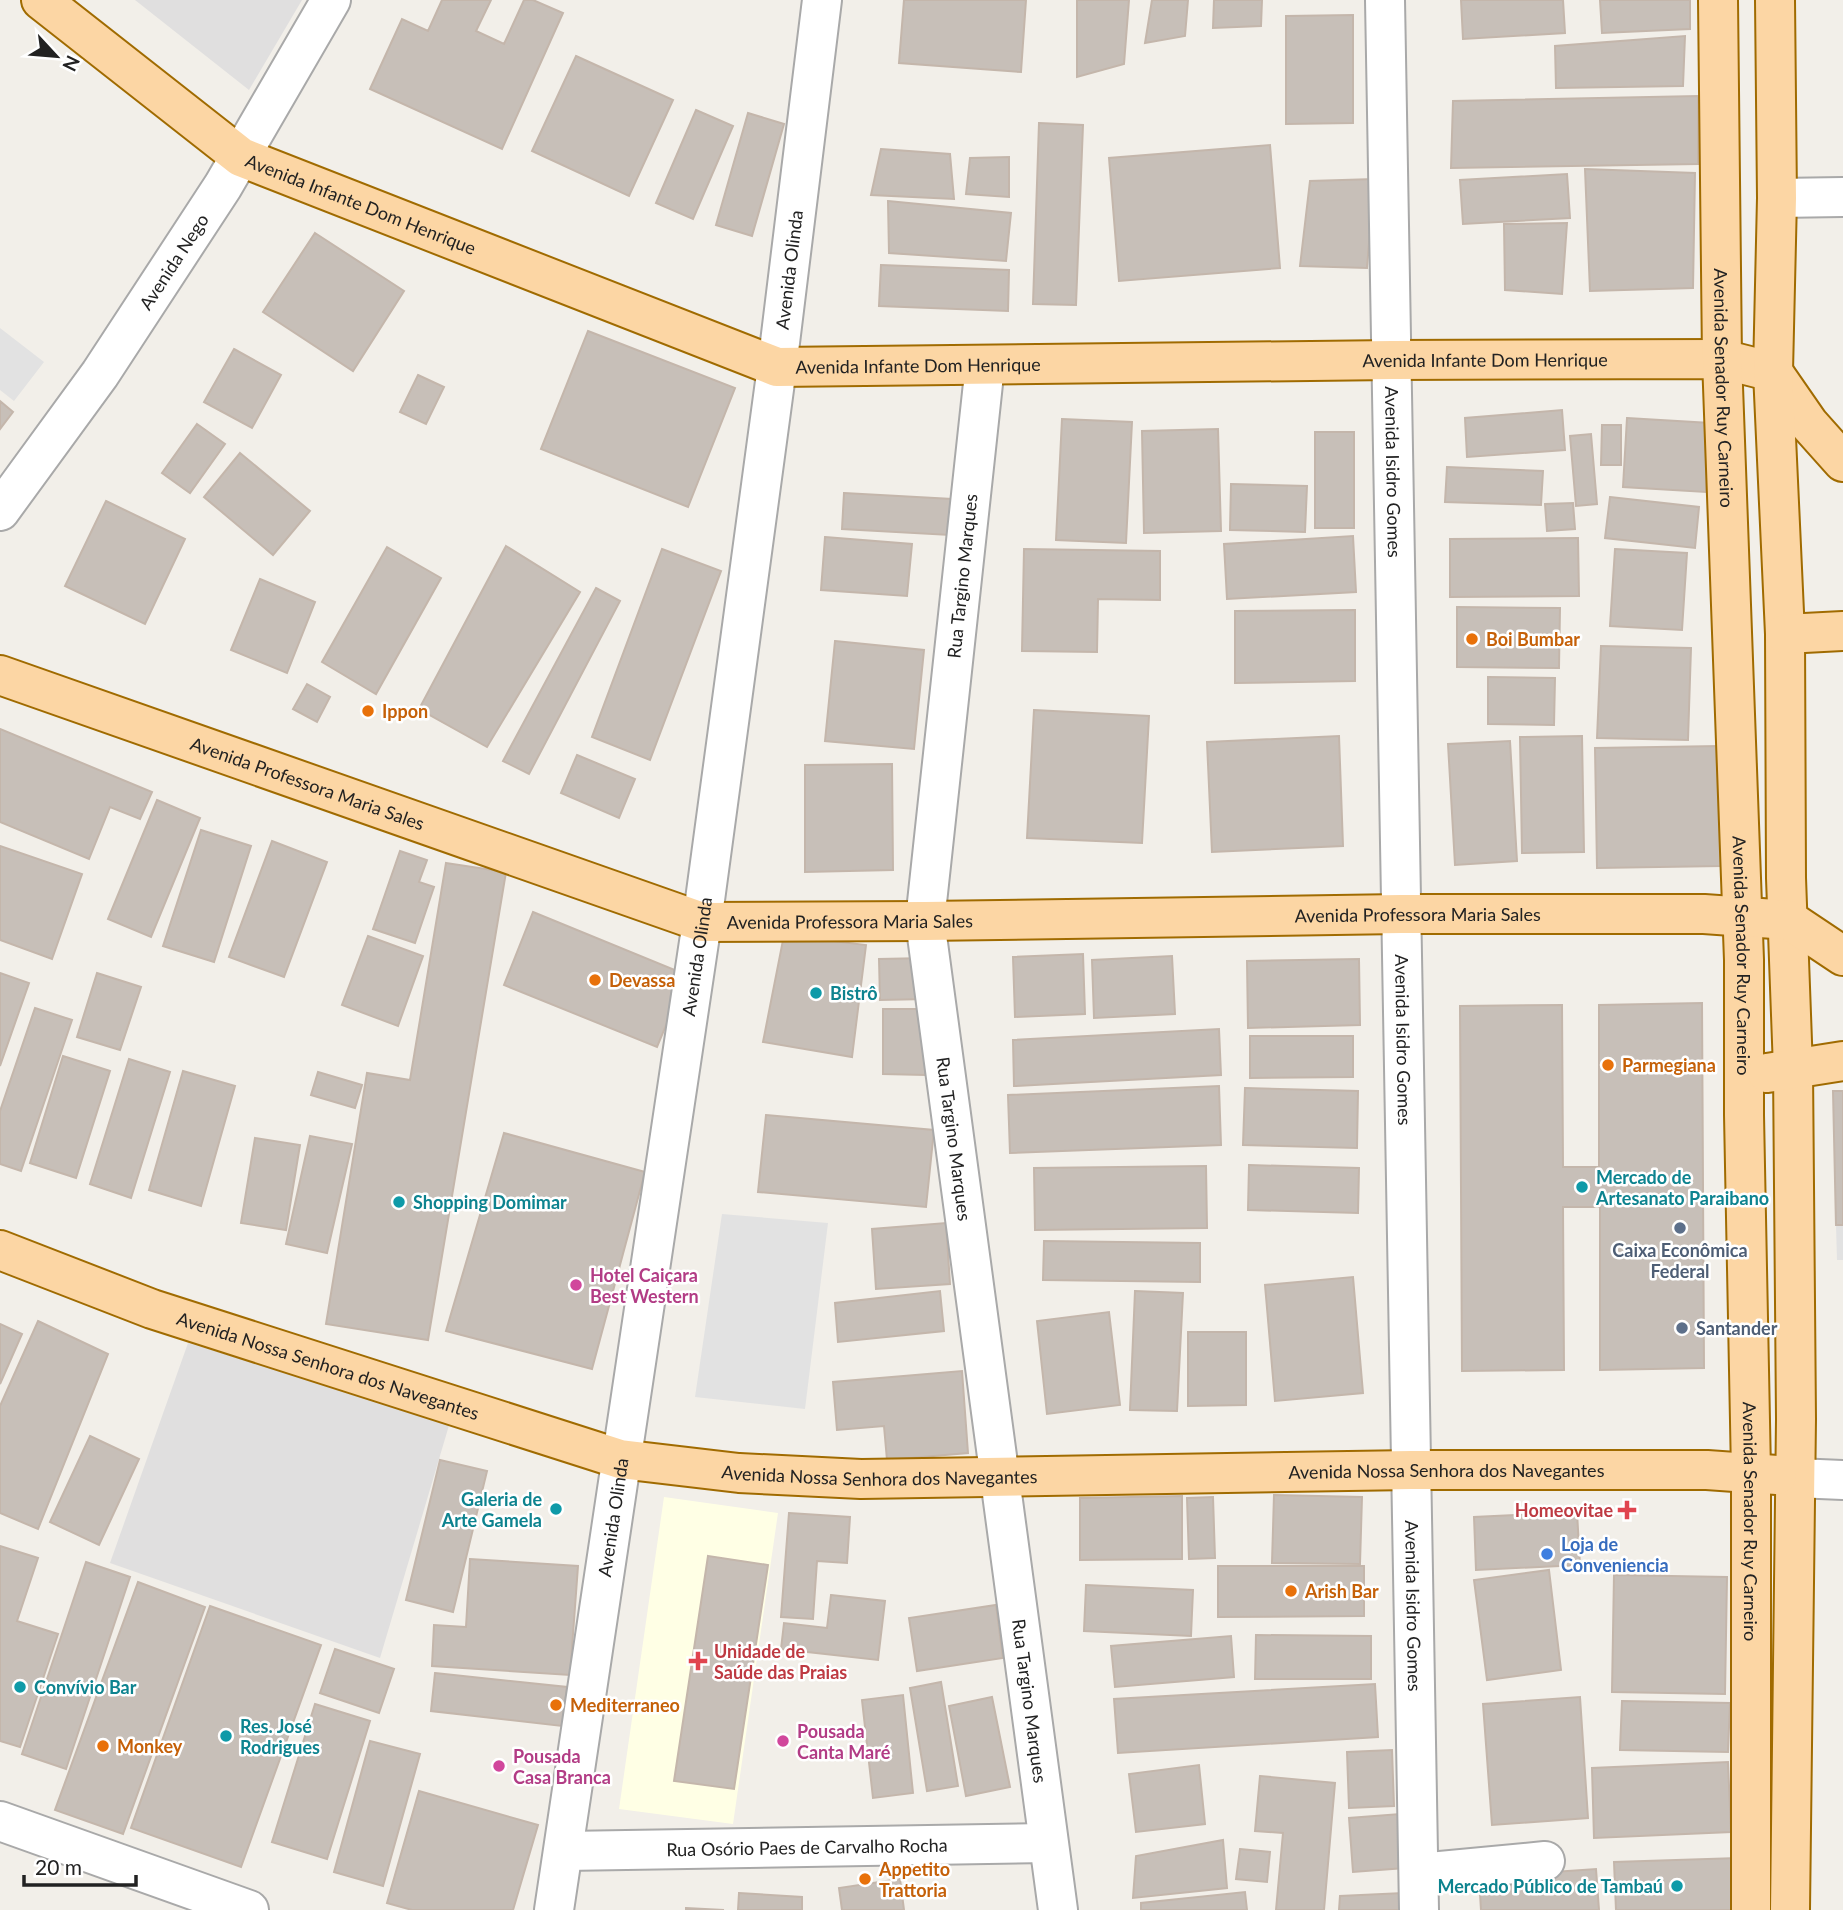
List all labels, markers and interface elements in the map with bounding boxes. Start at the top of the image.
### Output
north arrow [21,21,91,91]
text: N [58,52,85,75]
street label: Avenida Infante Dom Henrique [243,149,479,259]
street label: Avenida Nego [134,209,213,314]
street label: Avenida Olinda [771,209,807,331]
street label: Avenida Senador Ruy Carneiro [1710,268,1738,508]
street label: Avenida Infante Dom Henrique [1362,348,1608,371]
street label: Avenida Infante Dom Henrique [795,353,1041,378]
street label: Avenida Isidro Gomes [1381,386,1406,558]
street label: Rua Targino Marques [942,492,982,659]
place label: Boi Bumbar [1486,628,1580,650]
marker: Boi Bumbar [1464,631,1480,647]
place label: Ippon [382,700,428,722]
marker: Ippon [360,703,376,719]
street label: Avenida Professora Maria Sales [188,732,428,835]
street label: Avenida Senador Ruy Carneiro [1728,835,1755,1075]
street label: Avenida Olinda [677,896,716,1018]
street label: Avenida Professora Maria Sales [1294,903,1541,927]
street label: Avenida Professora Maria Sales [727,909,973,933]
street label: Avenida Isidro Gomes [1391,954,1416,1126]
place label: Devassa [609,969,675,991]
marker: Devassa [587,972,603,988]
place label: Bistrô [830,982,878,1004]
marker: Bistrô [808,985,824,1001]
place label: Parmegiana [1622,1054,1716,1076]
street label: Rua Targino Marques [932,1055,976,1223]
marker: Parmegiana [1600,1057,1616,1073]
place label: Mercado de Artesanato Paraibano [1595,1166,1769,1209]
marker: Mercado de Artesanato Paraibano [1574,1179,1590,1195]
place label: Shopping Domimar [413,1191,567,1213]
marker: Shopping Domimar [391,1194,407,1210]
marker: Caixa Econômica Federal [1672,1220,1688,1236]
place label: Caixa Econômica Federal [1612,1239,1748,1282]
place label: Hotel Caiçara Best Western [590,1264,699,1307]
marker: Hotel Caiçara Best Western [568,1277,584,1293]
street label: Avenida Nossa Senhora dos Navegantes [174,1307,482,1424]
place label: Santander [1696,1317,1778,1339]
marker: Santander [1674,1320,1690,1336]
street label: Avenida Senador Ruy Carneiro [1739,1401,1762,1641]
street label: Avenida Olinda [593,1456,633,1578]
street label: Avenida Nossa Senhora dos Navegantes [1288,1459,1605,1483]
street label: Avenida Nossa Senhora dos Navegantes [721,1460,1038,1490]
place label: Galeria de Arte Gamela [441,1488,542,1531]
place label: Homeovitae [1515,1499,1613,1521]
marker: Galeria de Arte Gamela [548,1501,564,1517]
marker: Homeovitae [1619,1502,1635,1518]
street label: Avenida Isidro Gomes [1401,1520,1426,1692]
place label: Loja de Conveniencia [1561,1533,1669,1576]
marker: Loja de Conveniencia [1539,1546,1555,1562]
place label: Arish Bar [1304,1580,1379,1602]
marker: Arish Bar [1283,1583,1299,1599]
street label: Rua Targino Marques [1008,1617,1052,1784]
place label: Unidade de Saúde das Praias [714,1640,847,1683]
marker: Unidade de Saúde das Praias [688,1651,708,1671]
place label: Convívio Bar [34,1676,137,1698]
marker: Convívio Bar [12,1679,28,1695]
place label: Mediterraneo [570,1694,680,1716]
marker: Mediterraneo [548,1697,564,1713]
place label: Res. José Rodrigues [240,1715,320,1758]
place label: Pousada Canta Maré [797,1720,891,1763]
marker: Res. José Rodrigues [218,1728,234,1744]
marker: Pousada Canta Maré [775,1733,791,1749]
place label: Monkey [117,1735,183,1757]
marker: Monkey [95,1738,111,1754]
place label: Pousada Casa Branca [513,1745,611,1788]
marker: Pousada Casa Branca [491,1758,507,1774]
street label: Rua Osório Paes de Carvalho Rocha [666,1834,948,1860]
scale bar [24,1843,136,1887]
text: 20 m [35,1854,82,1879]
place label: Appetito Trattoria [878,1858,950,1901]
marker: Appetito Trattoria [857,1871,873,1887]
place label: Mercado Público de Tambaú [1438,1875,1663,1897]
marker: Mercado Público de Tambaú [1669,1878,1685,1894]

